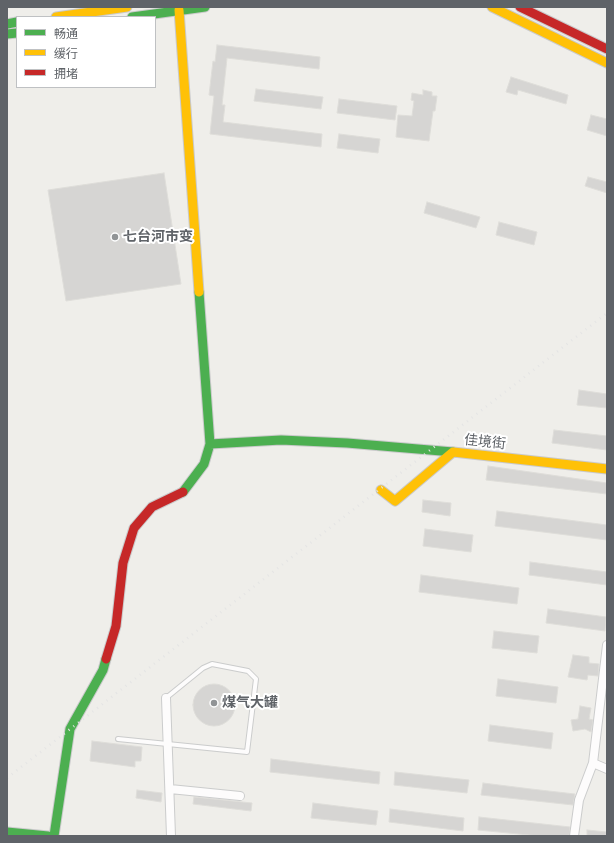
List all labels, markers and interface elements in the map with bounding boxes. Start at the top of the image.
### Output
legend [16,16,156,88]
text: 畅通 [54,26,78,41]
text: 缓行 [54,46,78,61]
text: 拥堵 [54,66,78,81]
place label: 七台河市变 [123,229,193,245]
marker: 七台河市变 [110,232,120,242]
street label: 佳境街 [463,431,507,453]
place label: 煤气大罐 [222,695,278,711]
marker: 煤气大罐 [209,698,219,708]

